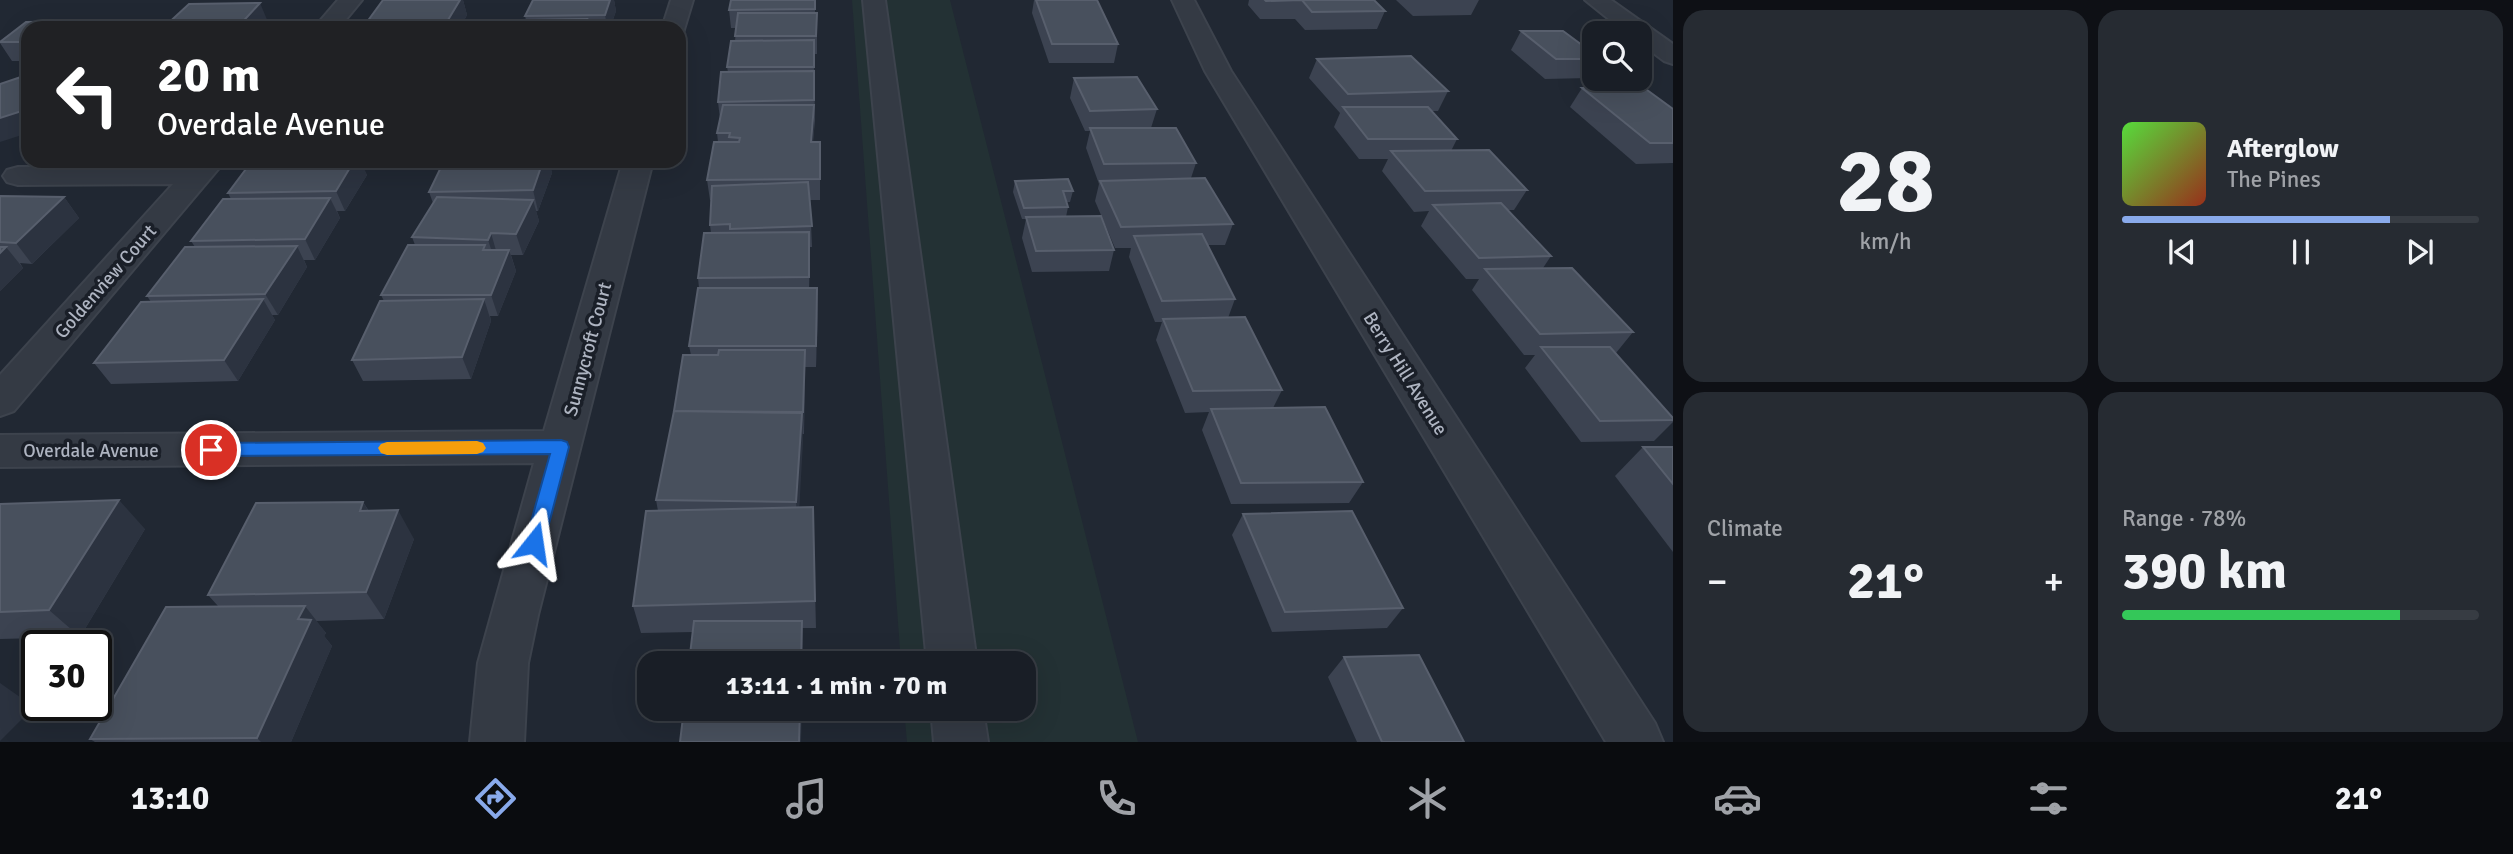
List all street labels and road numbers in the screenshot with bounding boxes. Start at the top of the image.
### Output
street label: Goldenview Court [50,219,162,344]
street label: Sunnycroft Court [559,279,617,419]
street label: Berry Hill Avenue [1358,307,1453,440]
street label: Overdale Avenue [23,439,159,463]

